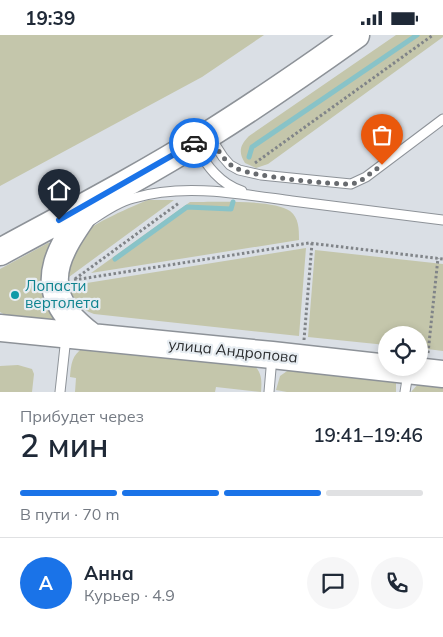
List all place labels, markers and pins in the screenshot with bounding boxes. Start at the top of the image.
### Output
pin [361,114,403,165]
pin [38,169,80,220]
place label: Лопасти вертолета [25,276,99,312]
marker: Лопасти вертолета [9,289,21,301]

